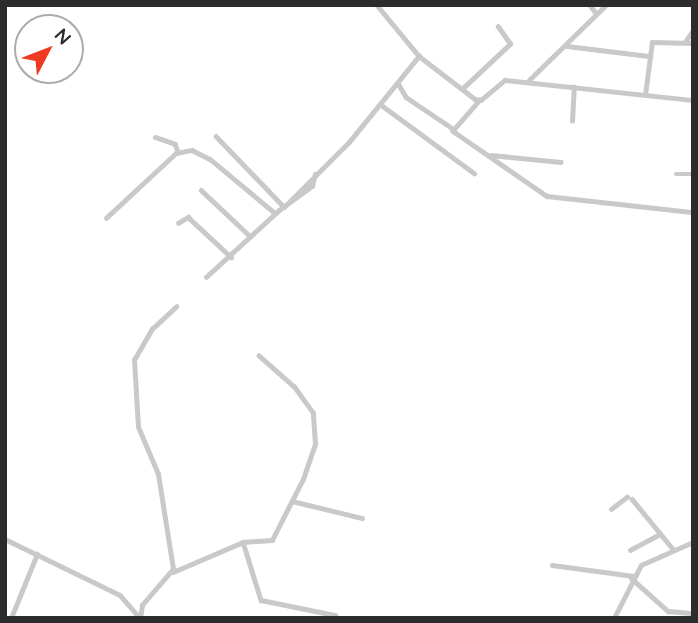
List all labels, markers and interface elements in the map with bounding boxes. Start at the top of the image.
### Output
north arrow [14,14,84,84]
text: N [50,23,77,50]

